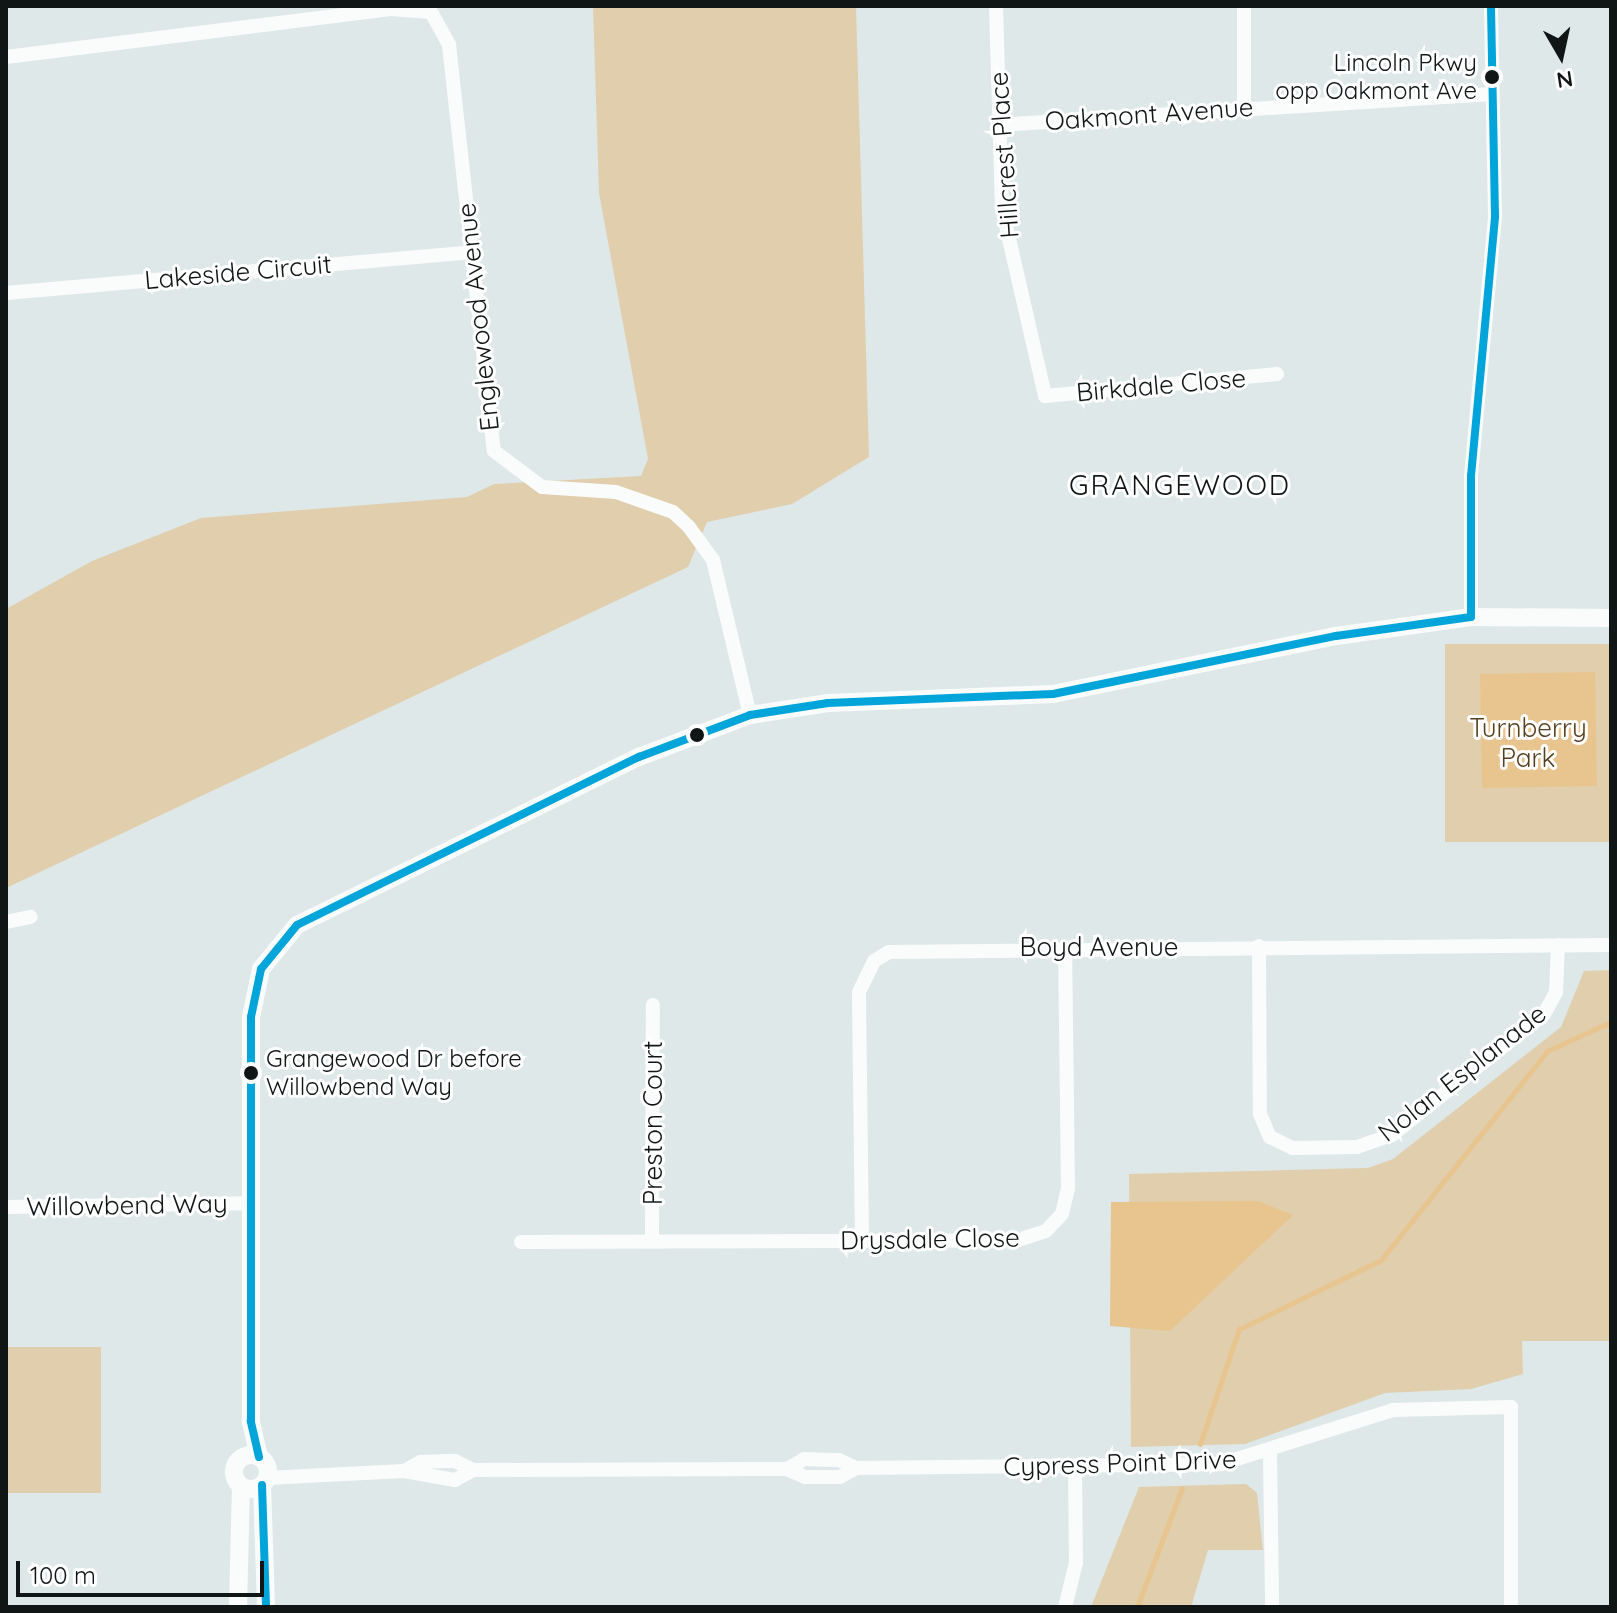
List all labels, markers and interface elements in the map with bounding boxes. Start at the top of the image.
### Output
north arrow [1521,16,1601,96]
place label: Lincoln Pkwy opp Oakmont Ave [1275,49,1477,105]
text: N [1555,65,1575,95]
marker: Lincoln Pkwy opp Oakmont Ave [1484,69,1500,85]
street label: Hillcrest Place [983,71,1025,239]
street label: Oakmont Avenue [1044,91,1254,137]
street label: Englewood Avenue [451,201,505,433]
street label: Lakeside Circuit [143,248,333,296]
street label: Birkdale Close [1075,362,1247,408]
district label: GRANGEWOOD [1069,468,1291,502]
park label: Turnberry Park [1469,712,1587,774]
unlabelled marker [689,727,705,743]
street label: Boyd Avenue [1019,931,1179,963]
street label: Nolan Esplanade [1372,998,1552,1148]
street label: Preston Court [637,1041,669,1205]
place label: Grangewood Dr before Willowbend Way [266,1045,522,1101]
marker: Grangewood Dr before Willowbend Way [243,1065,259,1081]
street label: Willowbend Way [26,1188,228,1222]
street label: Drysdale Close [840,1222,1020,1256]
street label: Cypress Point Drive [1003,1443,1237,1483]
scale bar [20,1545,268,1595]
text: 100 m [30,1560,96,1590]

